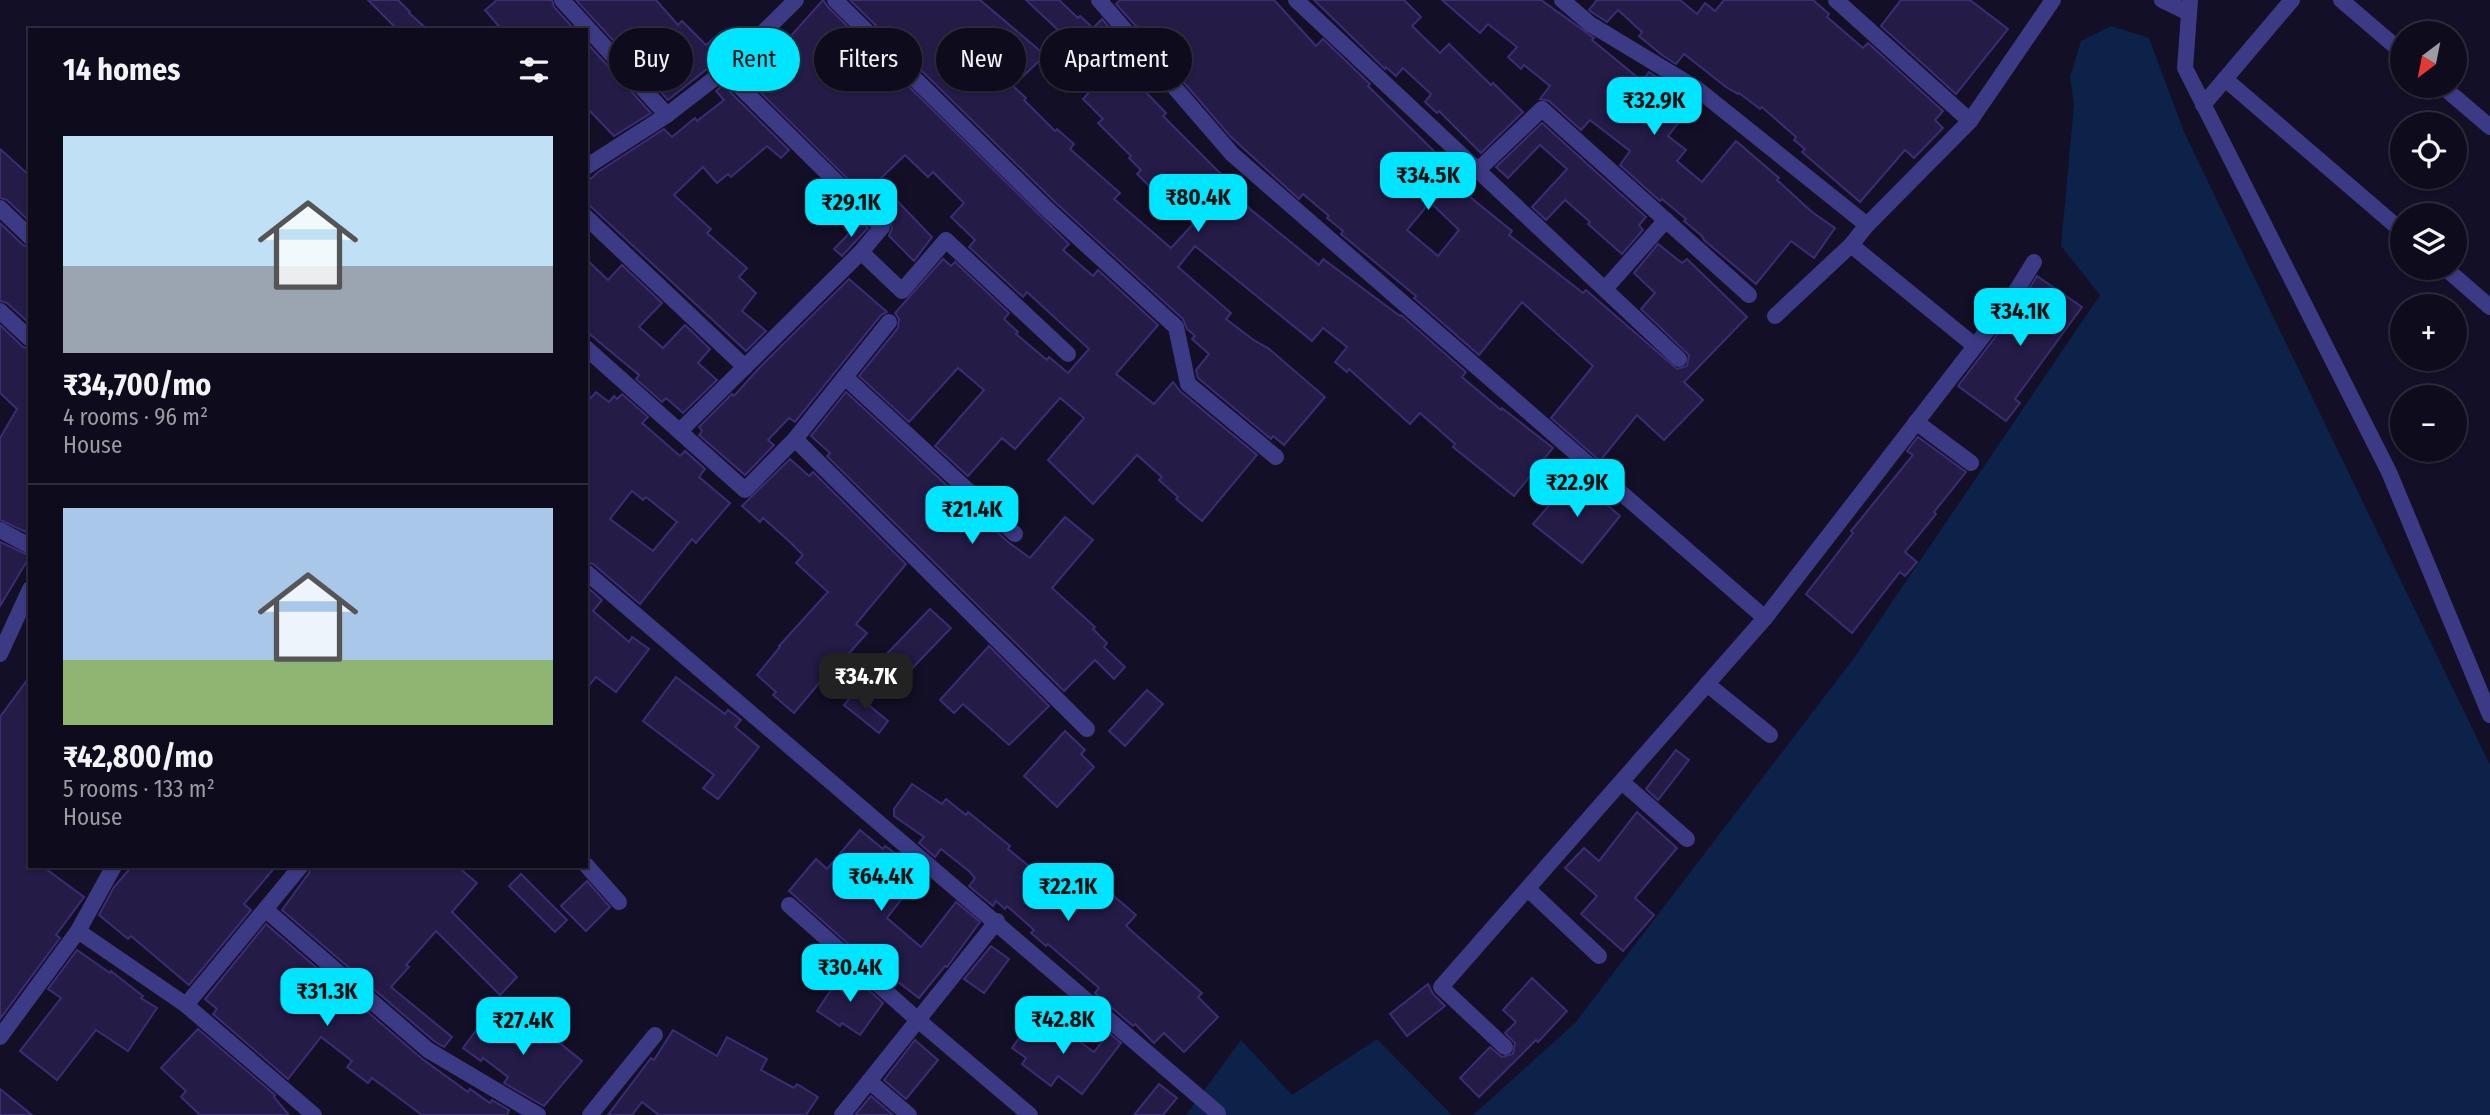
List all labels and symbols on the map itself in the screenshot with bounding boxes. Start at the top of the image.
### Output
north arrow [2390,21,2468,98]
pin: ₹32.9K [1597,78,1711,137]
pin: ₹34.5K [1371,152,1485,212]
pin: ₹80.4K [1141,174,1255,234]
pin: ₹29.1K [794,180,908,239]
pin: ₹34.1K [1963,288,2077,348]
pin: ₹22.9K [1520,460,1634,519]
pin: ₹21.4K [915,486,1029,546]
pin: ₹34.7K [809,654,923,713]
pin: ₹64.4K [824,853,938,913]
pin: ₹22.1K [1011,864,1125,923]
pin: ₹30.4K [793,944,907,1004]
pin: ₹31.3K [270,968,384,1028]
pin: ₹42.8K [1006,996,1120,1056]
pin: ₹27.4K [466,998,580,1057]

